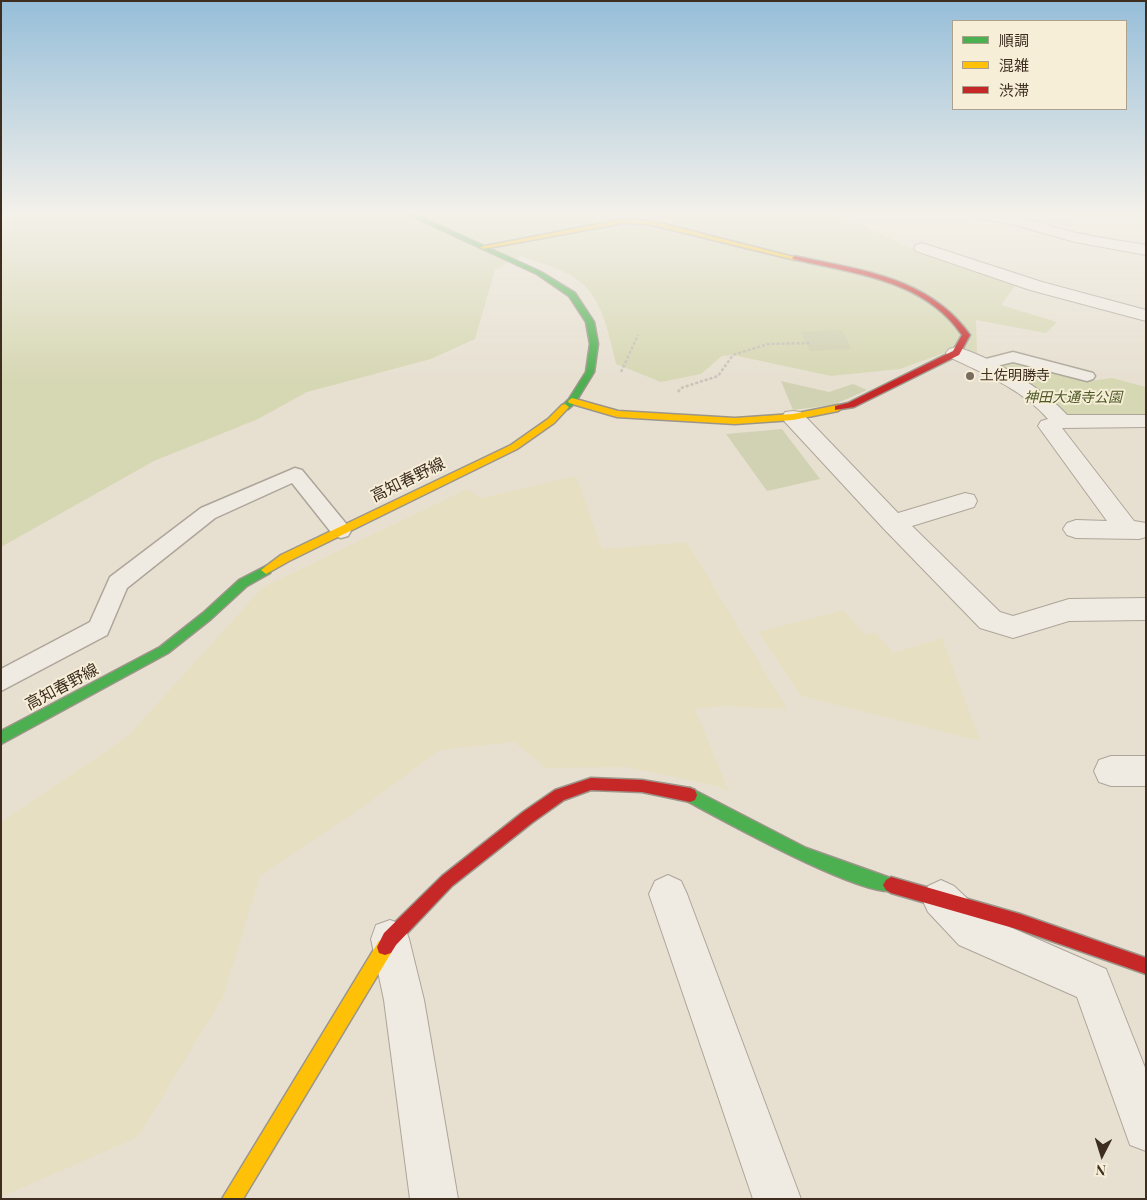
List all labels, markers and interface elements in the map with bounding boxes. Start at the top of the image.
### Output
legend [952,20,1127,110]
text: 順調 [999,30,1029,50]
text: 混雑 [999,55,1029,75]
text: 渋滞 [999,80,1029,100]
place label: 土佐明勝寺 [980,368,1050,384]
marker: 土佐明勝寺 [964,370,976,382]
park label: 神田大通寺公園 [1024,390,1122,406]
street label: 高知春野線 [368,454,448,506]
street label: 高知春野線 [22,660,102,714]
north arrow [1077,1130,1127,1180]
text: N [1095,1161,1107,1180]

